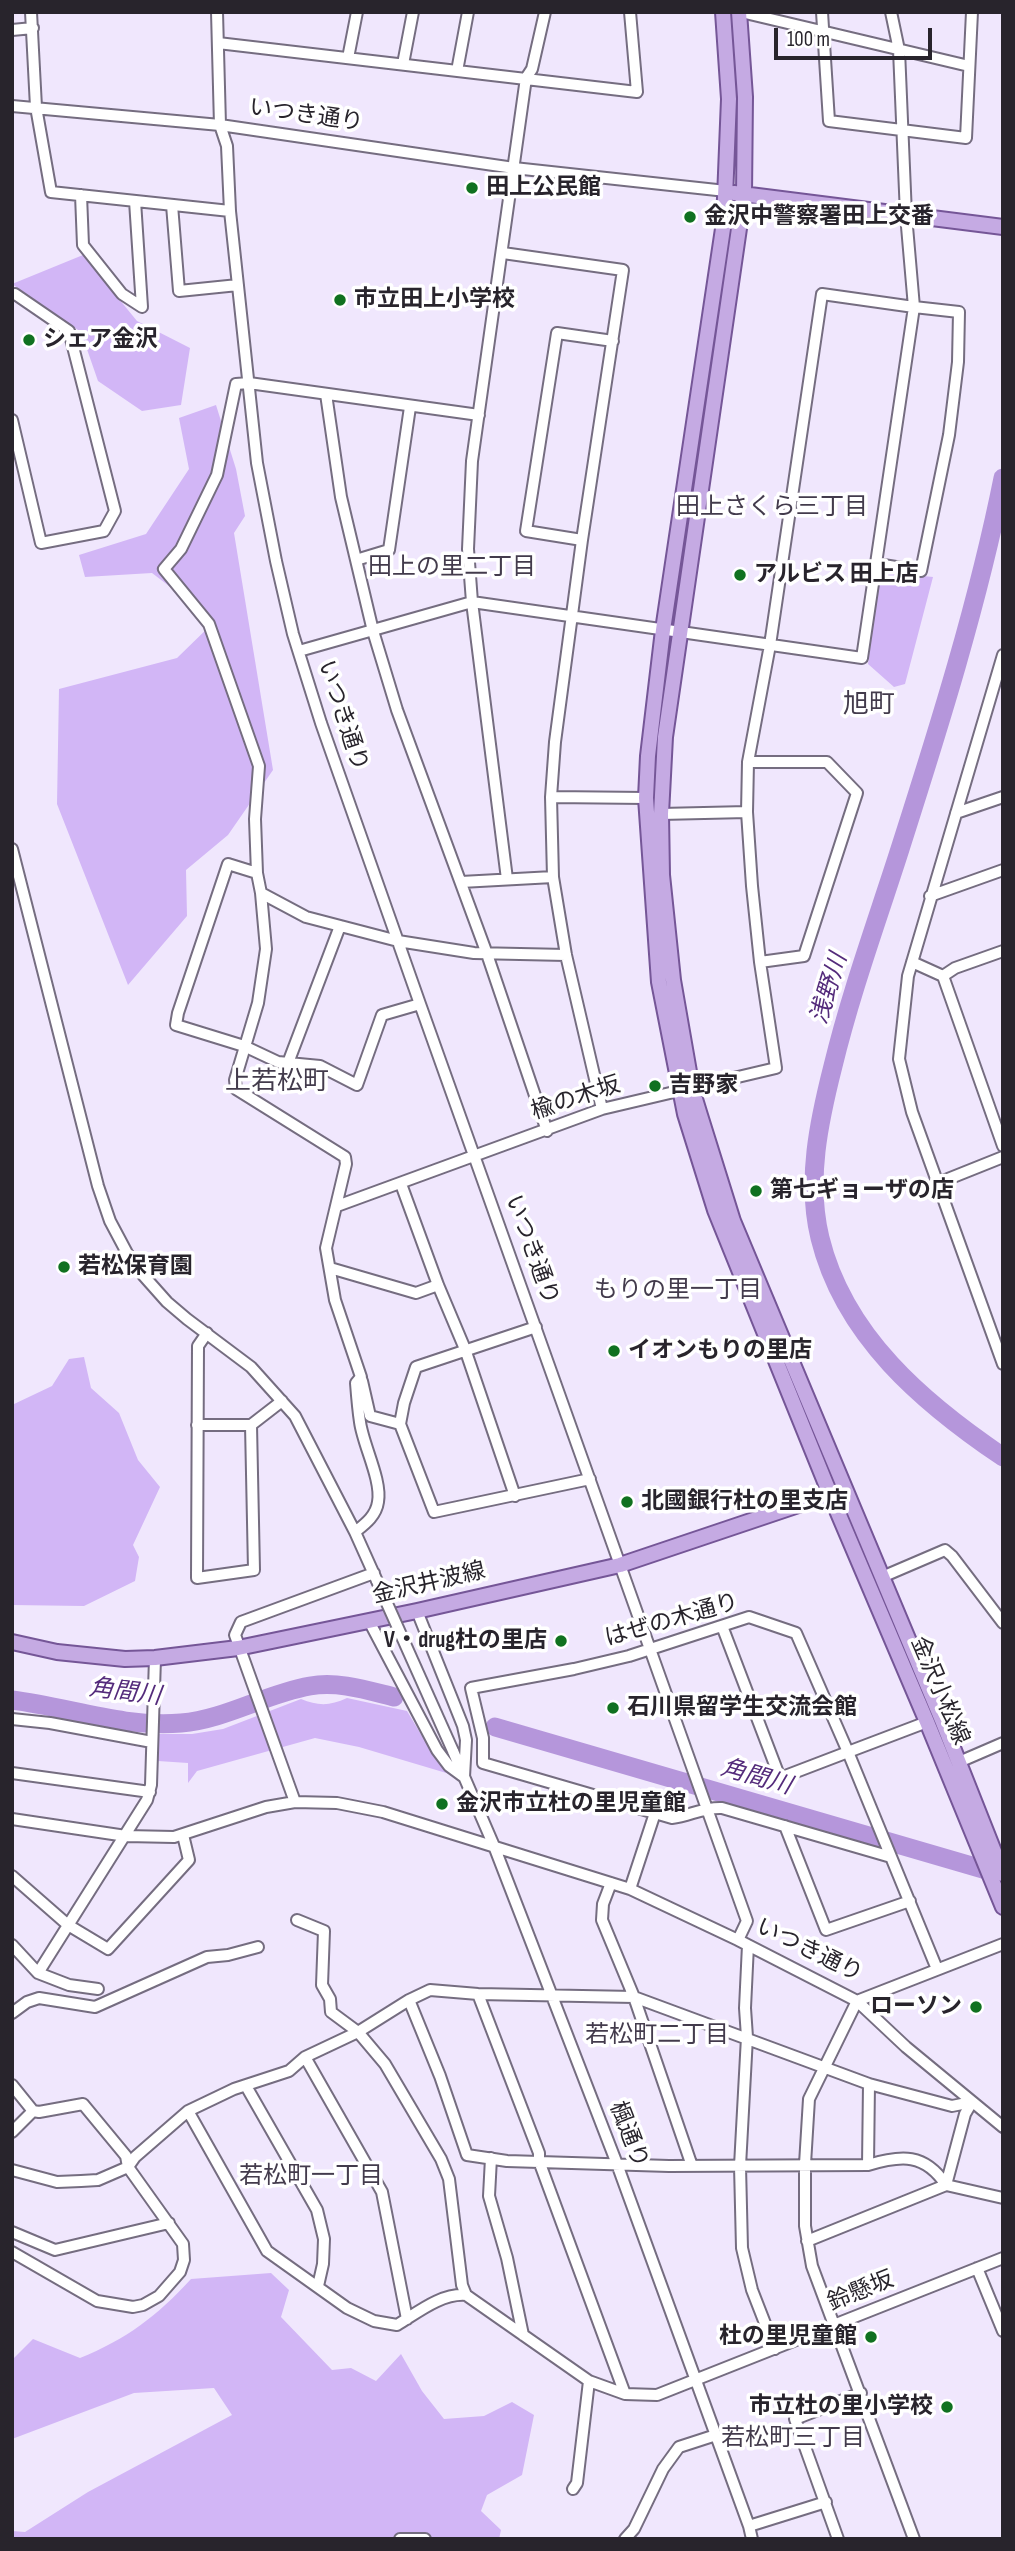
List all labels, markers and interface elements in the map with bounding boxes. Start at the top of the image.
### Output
scale bar [777,14,934,58]
text: 100 m [787,27,830,52]
street label: いつき通り [247,94,365,138]
place label: 田上公民館 [486,174,601,202]
marker: 田上公民館 [464,180,480,196]
place label: 金沢中警察署田上交番 [704,203,934,231]
marker: 金沢中警察署田上交番 [682,209,698,225]
place label: 市立田上小学校 [354,286,515,314]
marker: 市立田上小学校 [332,292,348,308]
place label: シェア金沢 [43,326,158,354]
marker: シェア金沢 [21,332,37,348]
district label: 田上さくら三丁目 [676,494,868,522]
district label: 田上の里二丁目 [368,554,536,582]
place label: アルビス 田上店 [754,561,919,589]
marker: アルビス 田上店 [732,567,748,583]
street label: いつき通り [311,657,373,775]
district label: 旭町 [843,689,895,721]
water label: 浅野川 [806,950,854,1028]
district label: 上若松町 [225,1066,329,1098]
street label: 楡の木坂 [528,1072,624,1126]
place label: 吉野家 [669,1072,738,1100]
marker: 吉野家 [647,1078,663,1094]
place label: 第七ギョーザの店 [770,1177,954,1205]
marker: 第七ギョーザの店 [748,1183,764,1199]
street label: いつき通り [498,1191,564,1309]
place label: 若松保育園 [78,1253,193,1281]
marker: 若松保育園 [56,1259,72,1275]
district label: もりの里一丁目 [594,1277,762,1305]
place label: イオンもりの里店 [628,1337,812,1365]
marker: イオンもりの里店 [606,1343,622,1359]
place label: 北國銀行杜の里支店 [641,1488,848,1516]
marker: 北國銀行杜の里支店 [619,1494,635,1510]
street label: 金沢井波線 [370,1558,488,1610]
street label: はぜの木通り [602,1589,742,1653]
place label: V・drug杜の里店 [384,1627,547,1655]
marker: V・drug杜の里店 [553,1633,569,1649]
street label: 金沢小松線 [904,1633,974,1749]
water label: 角間川 [88,1674,162,1712]
place label: 石川県留学生交流会館 [627,1694,857,1722]
marker: 石川県留学生交流会館 [605,1700,621,1716]
water label: 角間川 [717,1754,795,1802]
place label: 金沢市立杜の里児童館 [456,1790,686,1818]
marker: 金沢市立杜の里児童館 [434,1796,450,1812]
street label: いつき通り [751,1913,867,1989]
place label: ローソン [870,1993,962,2021]
marker: ローソン [968,1999,984,2015]
district label: 若松町二丁目 [585,2022,729,2050]
street label: 楓通り [603,2098,653,2172]
district label: 若松町一丁目 [239,2163,383,2191]
street label: 鈴懸坂 [824,2266,898,2318]
place label: 杜の里児童館 [719,2323,857,2351]
marker: 杜の里児童館 [863,2329,879,2345]
place label: 市立杜の里小学校 [749,2393,933,2421]
marker: 市立杜の里小学校 [939,2399,955,2415]
district label: 若松町三丁目 [721,2425,865,2453]

